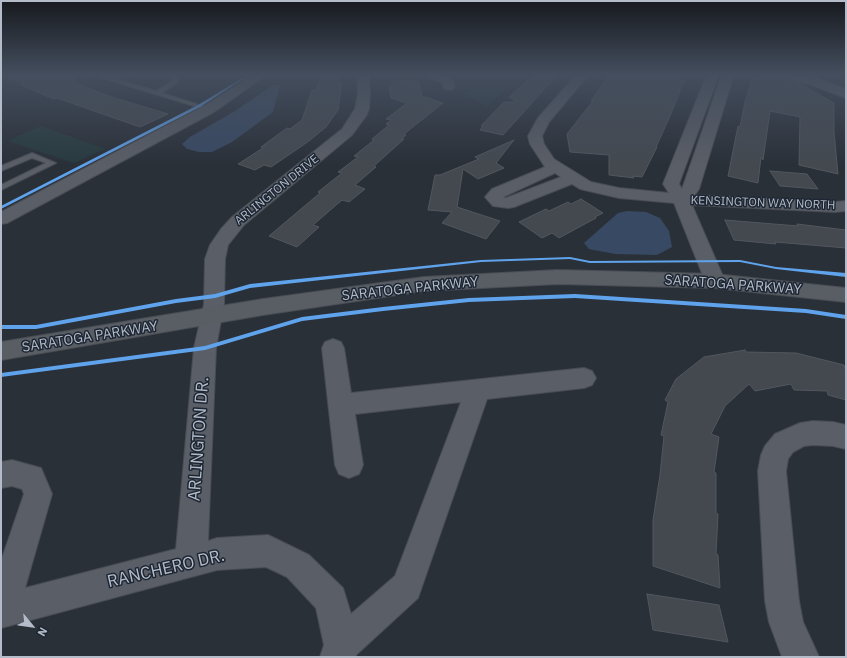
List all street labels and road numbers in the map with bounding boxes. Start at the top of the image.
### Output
street label: ARLINGTON DRIVE [232,152,322,228]
street label: KENSINGTON WAY NORTH [690,193,836,213]
street label: SARATOGA PARKWAY [664,272,802,298]
street label: SARATOGA PARKWAY [341,273,479,305]
street label: SARATOGA PARKWAY [21,318,159,356]
street label: ARLINGTON DR. [184,376,214,502]
street label: RANCHERO DR. [105,546,227,592]

